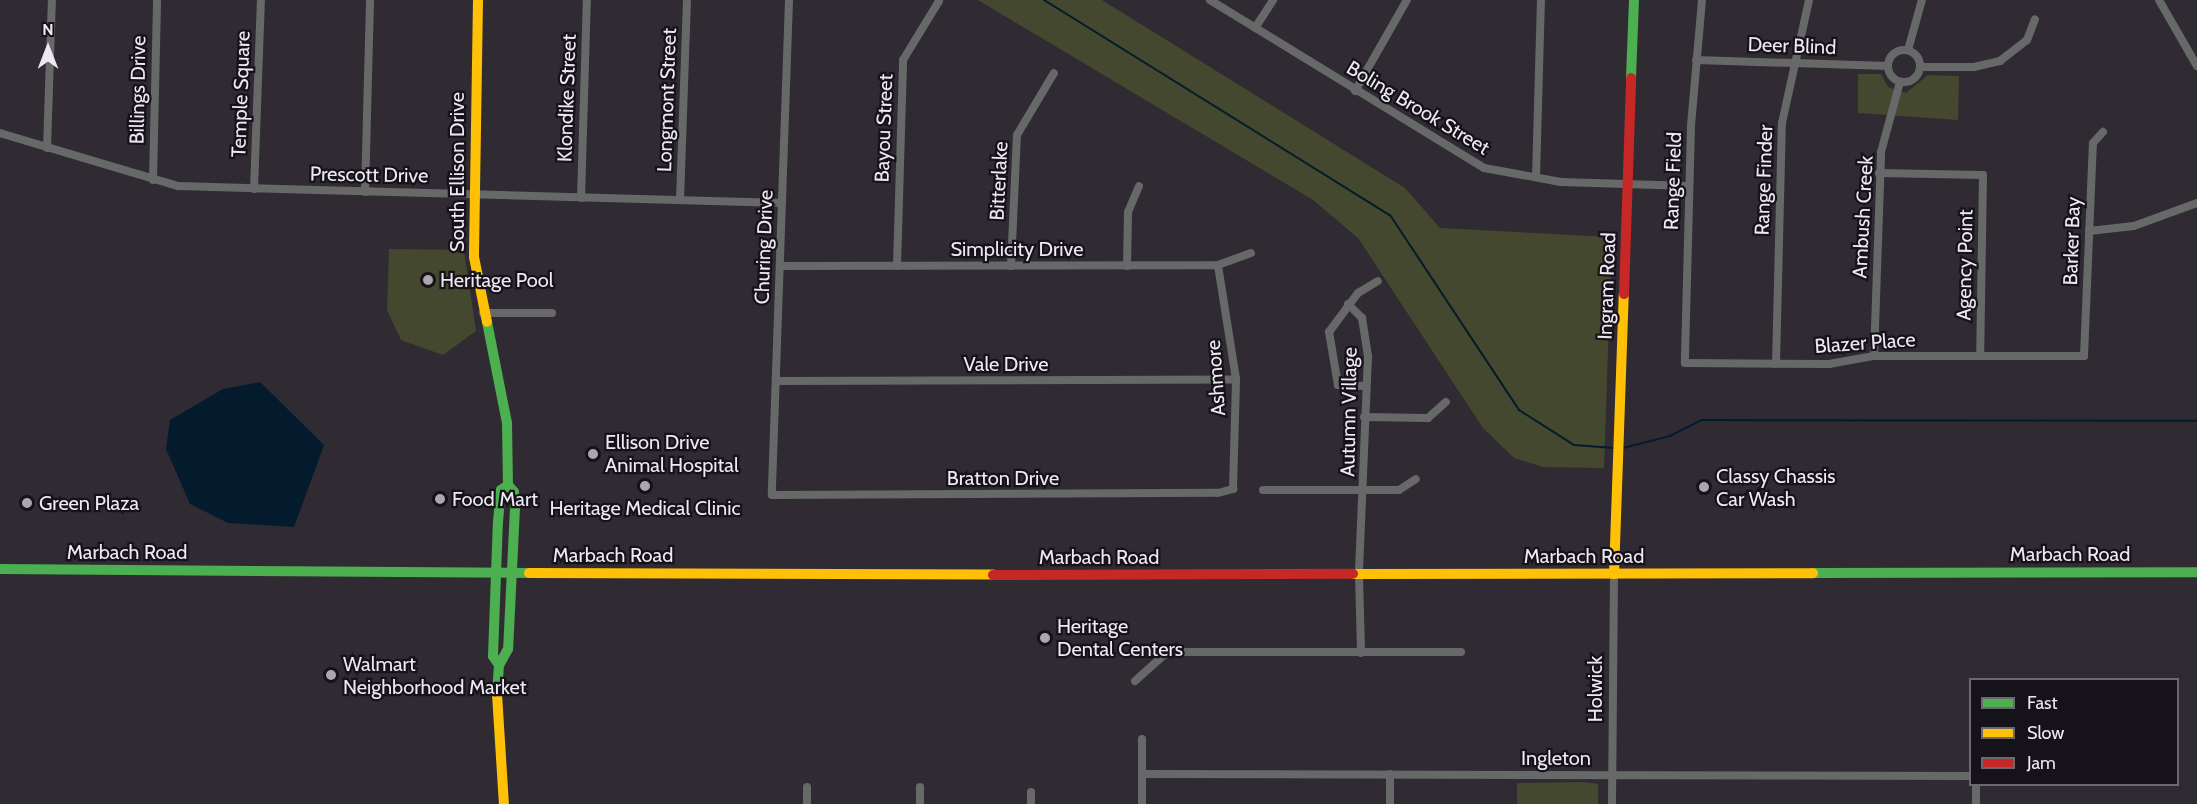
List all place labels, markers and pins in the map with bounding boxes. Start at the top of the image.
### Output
place label: Heritage Pool [440,268,554,292]
marker: Heritage Pool [421,273,435,287]
place label: Ellison Drive Animal Hospital [605,430,739,477]
marker: Ellison Drive Animal Hospital [586,447,600,461]
place label: Classy Chassis Car Wash [1716,464,1836,511]
marker: Heritage Medical Clinic [638,479,652,493]
marker: Classy Chassis Car Wash [1697,480,1711,494]
place label: Food Mart [452,487,538,511]
place label: Green Plaza [39,491,139,515]
marker: Food Mart [433,492,447,506]
marker: Green Plaza [20,496,34,510]
place label: Heritage Medical Clinic [550,496,740,520]
place label: Heritage Dental Centers [1057,614,1183,661]
marker: Heritage Dental Centers [1038,631,1052,645]
place label: Walmart Neighborhood Market [343,652,526,699]
marker: Walmart Neighborhood Market [324,668,338,682]

